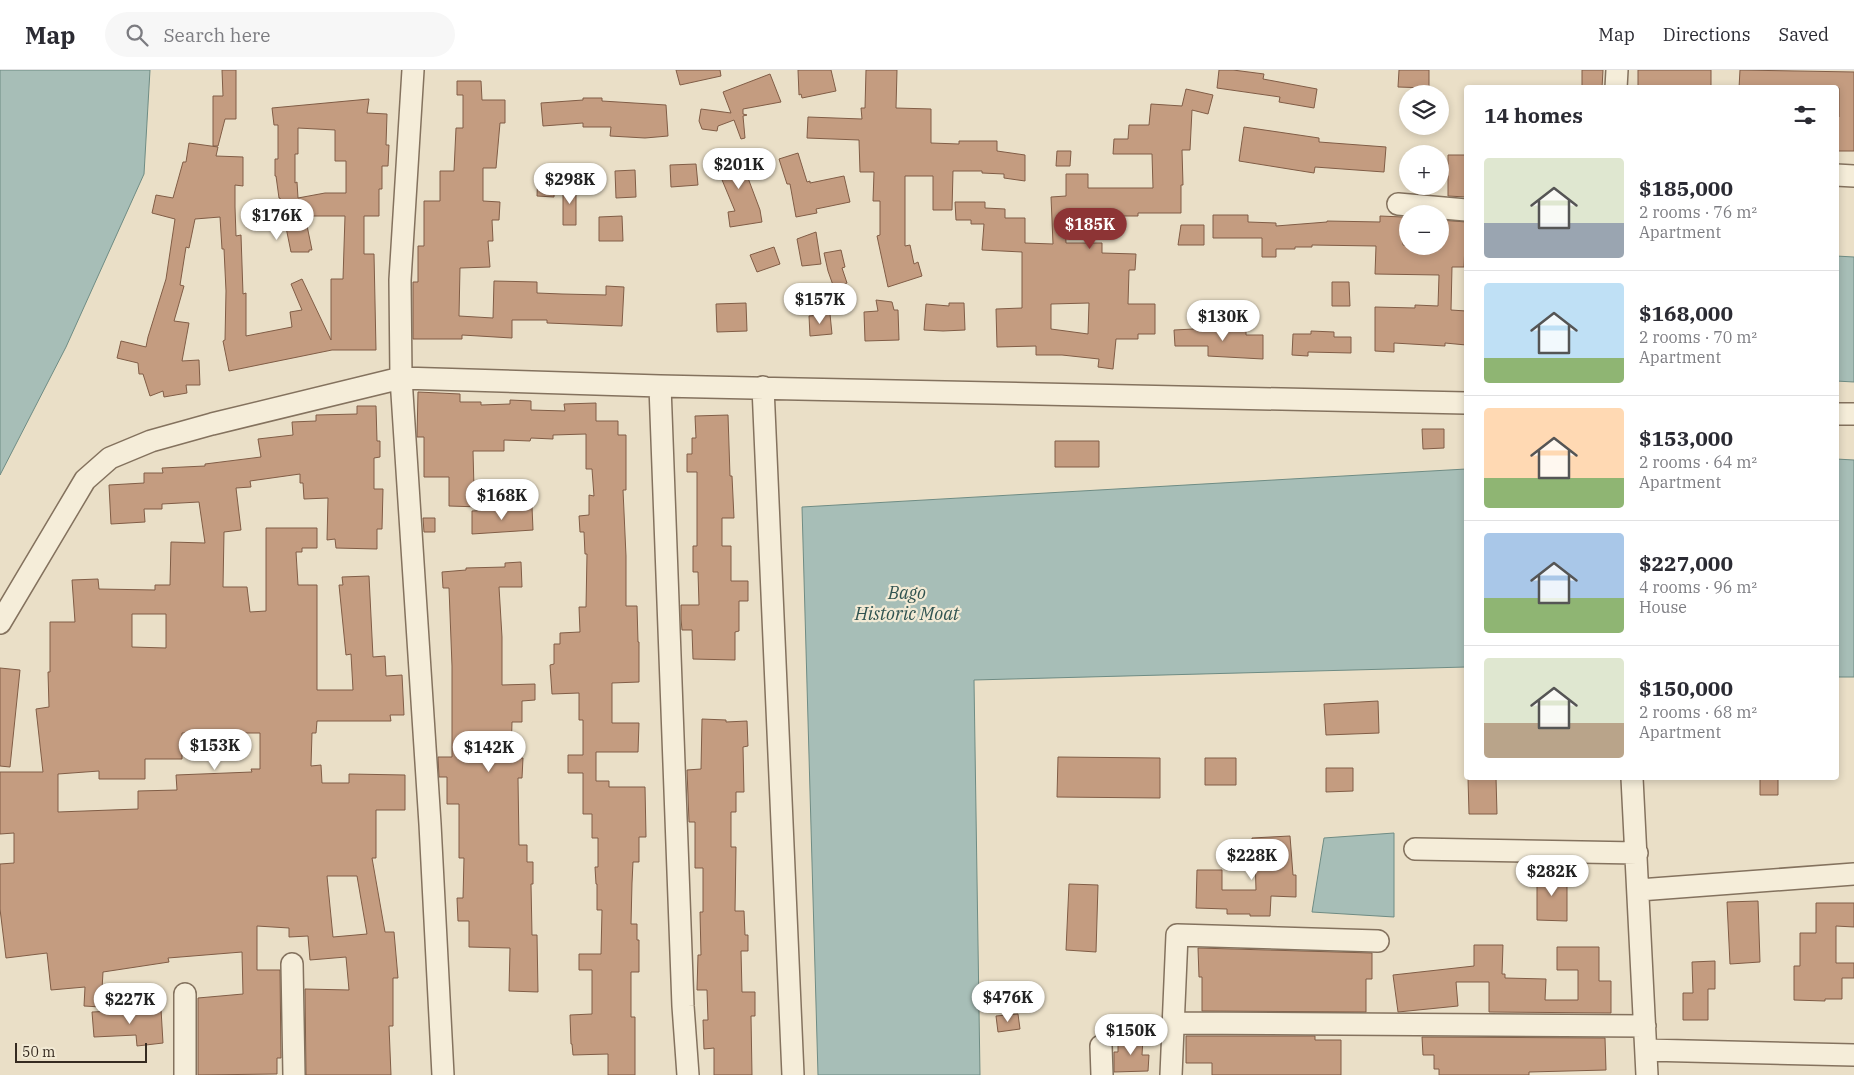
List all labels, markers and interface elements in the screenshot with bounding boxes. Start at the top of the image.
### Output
search box [105,12,455,57]
text: Map [25,19,75,51]
icon: search [123,21,151,49]
text: Search here [163,23,270,47]
text: Map [1598,23,1635,46]
text: Directions [1663,23,1751,46]
text: Saved [1779,23,1829,46]
map controls [1399,85,1449,255]
button: layers [1399,85,1449,135]
text: 14 homes [1484,101,1583,129]
icon: filters [1791,101,1819,129]
button: + [1399,145,1449,195]
pin: $201K [704,148,774,190]
text: $201K [714,154,764,174]
pin: $298K [535,162,605,205]
text: $298K [545,169,595,189]
text: $185,000 [1639,174,1733,202]
icon: home [1524,178,1584,238]
pin: $176K [242,198,312,241]
text: 2 rooms · 76 m² [1639,202,1757,222]
text: $176K [252,205,302,225]
button: − [1399,205,1449,255]
pin: $185K [1055,208,1125,250]
text: $185K [1065,214,1115,234]
text: Apartment [1639,222,1721,242]
pin: $157K [785,282,855,325]
text: $157K [795,289,845,309]
text: $168,000 [1639,299,1733,327]
pin: $130K [1188,300,1258,342]
icon: home [1524,303,1584,363]
text: $130K [1198,306,1248,326]
text: 2 rooms · 70 m² [1639,327,1757,347]
text: Apartment [1639,347,1721,367]
text: $153,000 [1639,424,1733,452]
icon: home [1524,428,1584,488]
text: 2 rooms · 64 m² [1639,452,1757,472]
text: Apartment [1639,472,1721,492]
pin: $168K [467,478,537,521]
text: $168K [477,485,527,505]
text: $227,000 [1639,549,1733,577]
icon: home [1524,553,1584,613]
text: 4 rooms · 96 m² [1639,577,1757,597]
water label: Bago Historic Moat [854,581,960,625]
text: House [1639,597,1687,617]
text: $150,000 [1639,674,1733,702]
icon: home [1524,678,1584,738]
text: 2 rooms · 68 m² [1639,702,1757,722]
text: Apartment [1639,722,1721,742]
pin: $153K [180,728,250,771]
pin: $142K [454,730,524,773]
text: $153K [190,735,240,755]
text: $142K [464,737,514,757]
pin: $228K [1217,838,1287,881]
text: $228K [1227,845,1277,865]
pin: $282K [1517,854,1587,897]
text: $282K [1527,861,1577,881]
pin: $476K [973,980,1043,1023]
pin: $227K [95,982,165,1025]
text: $476K [983,987,1033,1007]
text: $227K [105,989,155,1009]
pin: $150K [1096,1014,1166,1056]
text: $150K [1106,1020,1156,1040]
scale bar [15,1040,148,1063]
text: 50 m [22,1043,55,1061]

